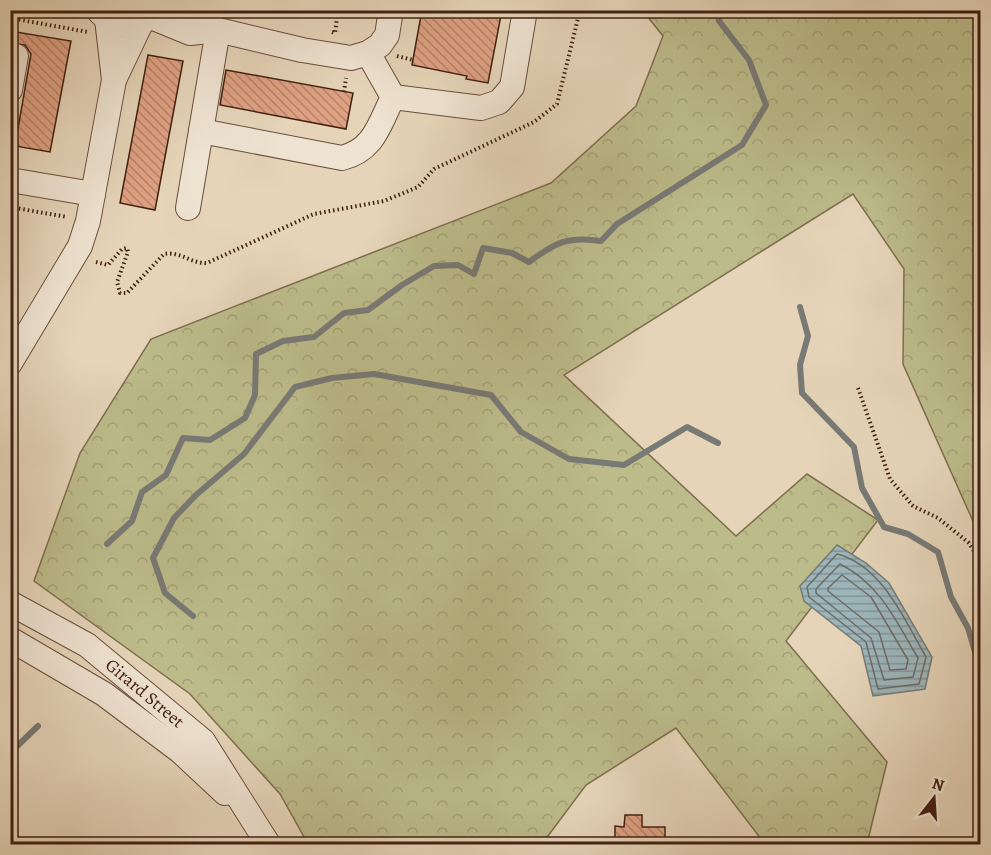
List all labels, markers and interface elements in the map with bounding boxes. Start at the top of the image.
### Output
street label: Girard Street [101,653,190,733]
north arrow [904,768,964,828]
text: N [929,772,947,797]

